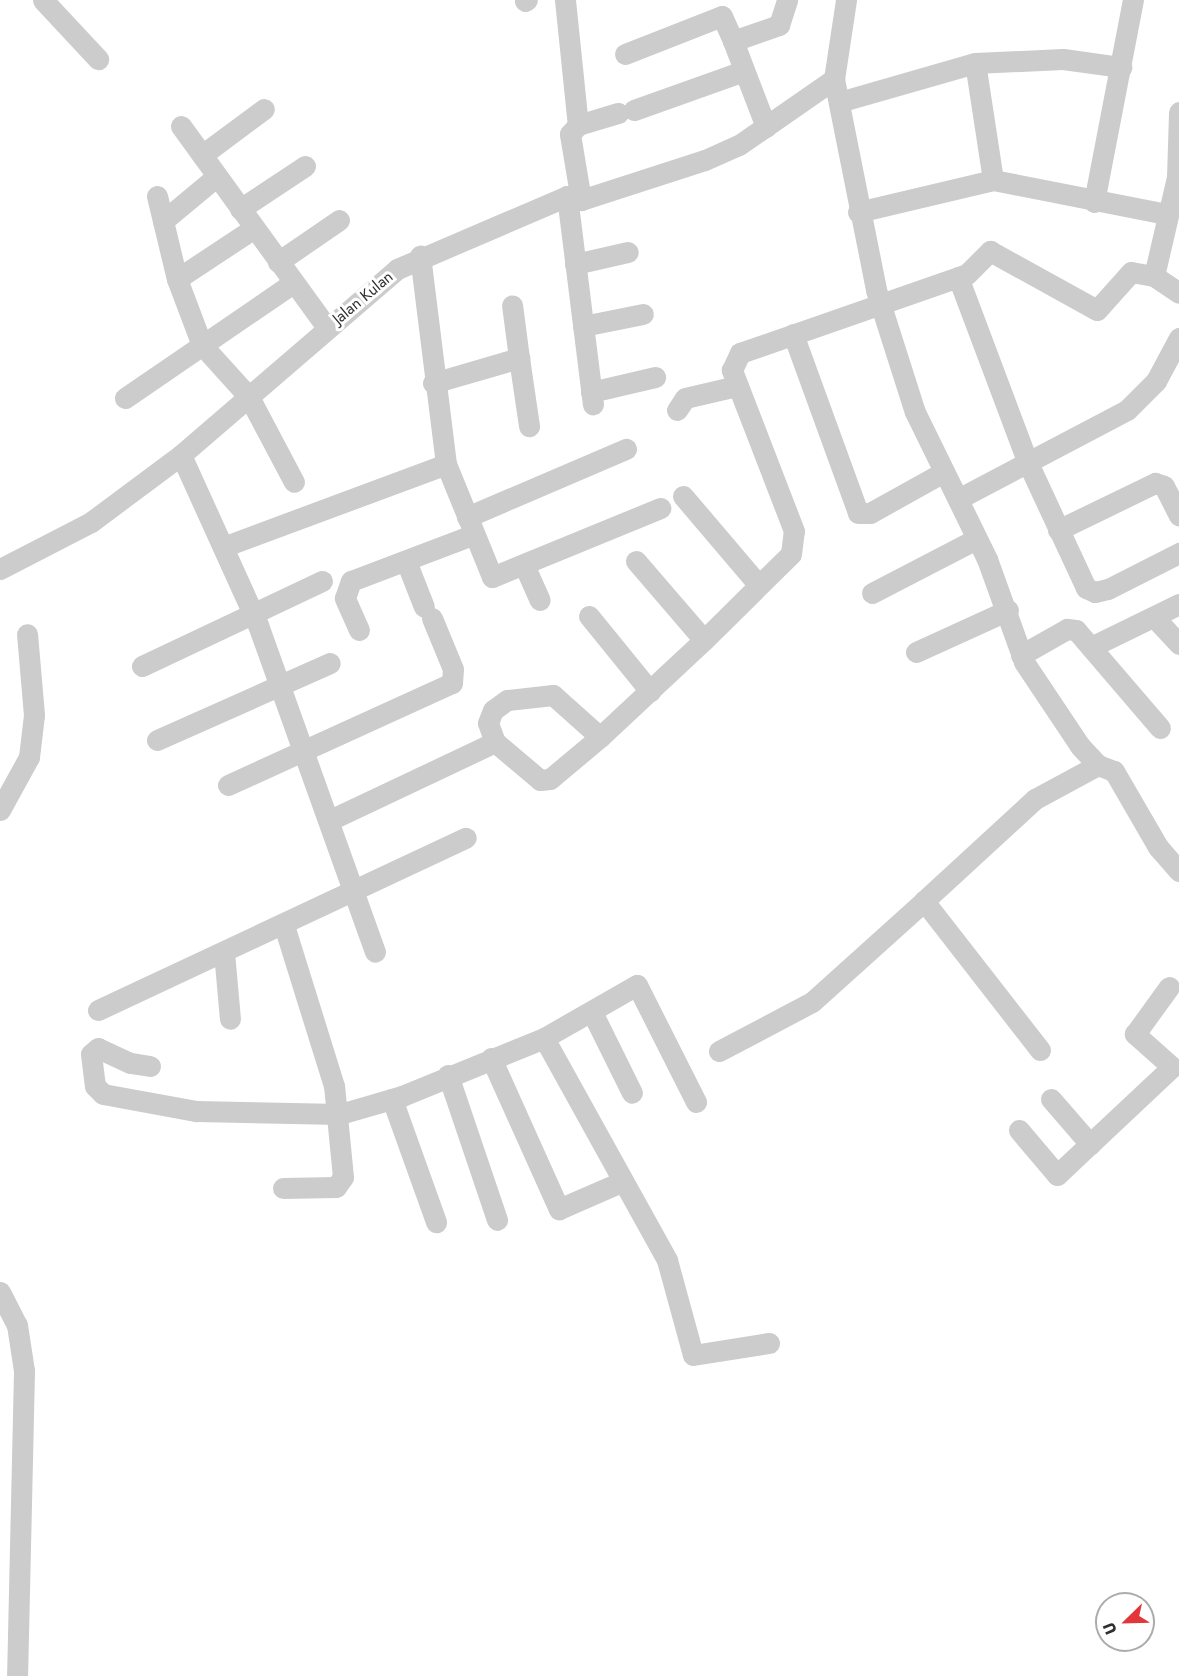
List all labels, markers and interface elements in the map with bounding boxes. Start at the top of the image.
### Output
street label: Jalan Kulan [329,267,397,329]
north arrow [1095,1592,1155,1652]
text: U [1097,1619,1123,1638]

